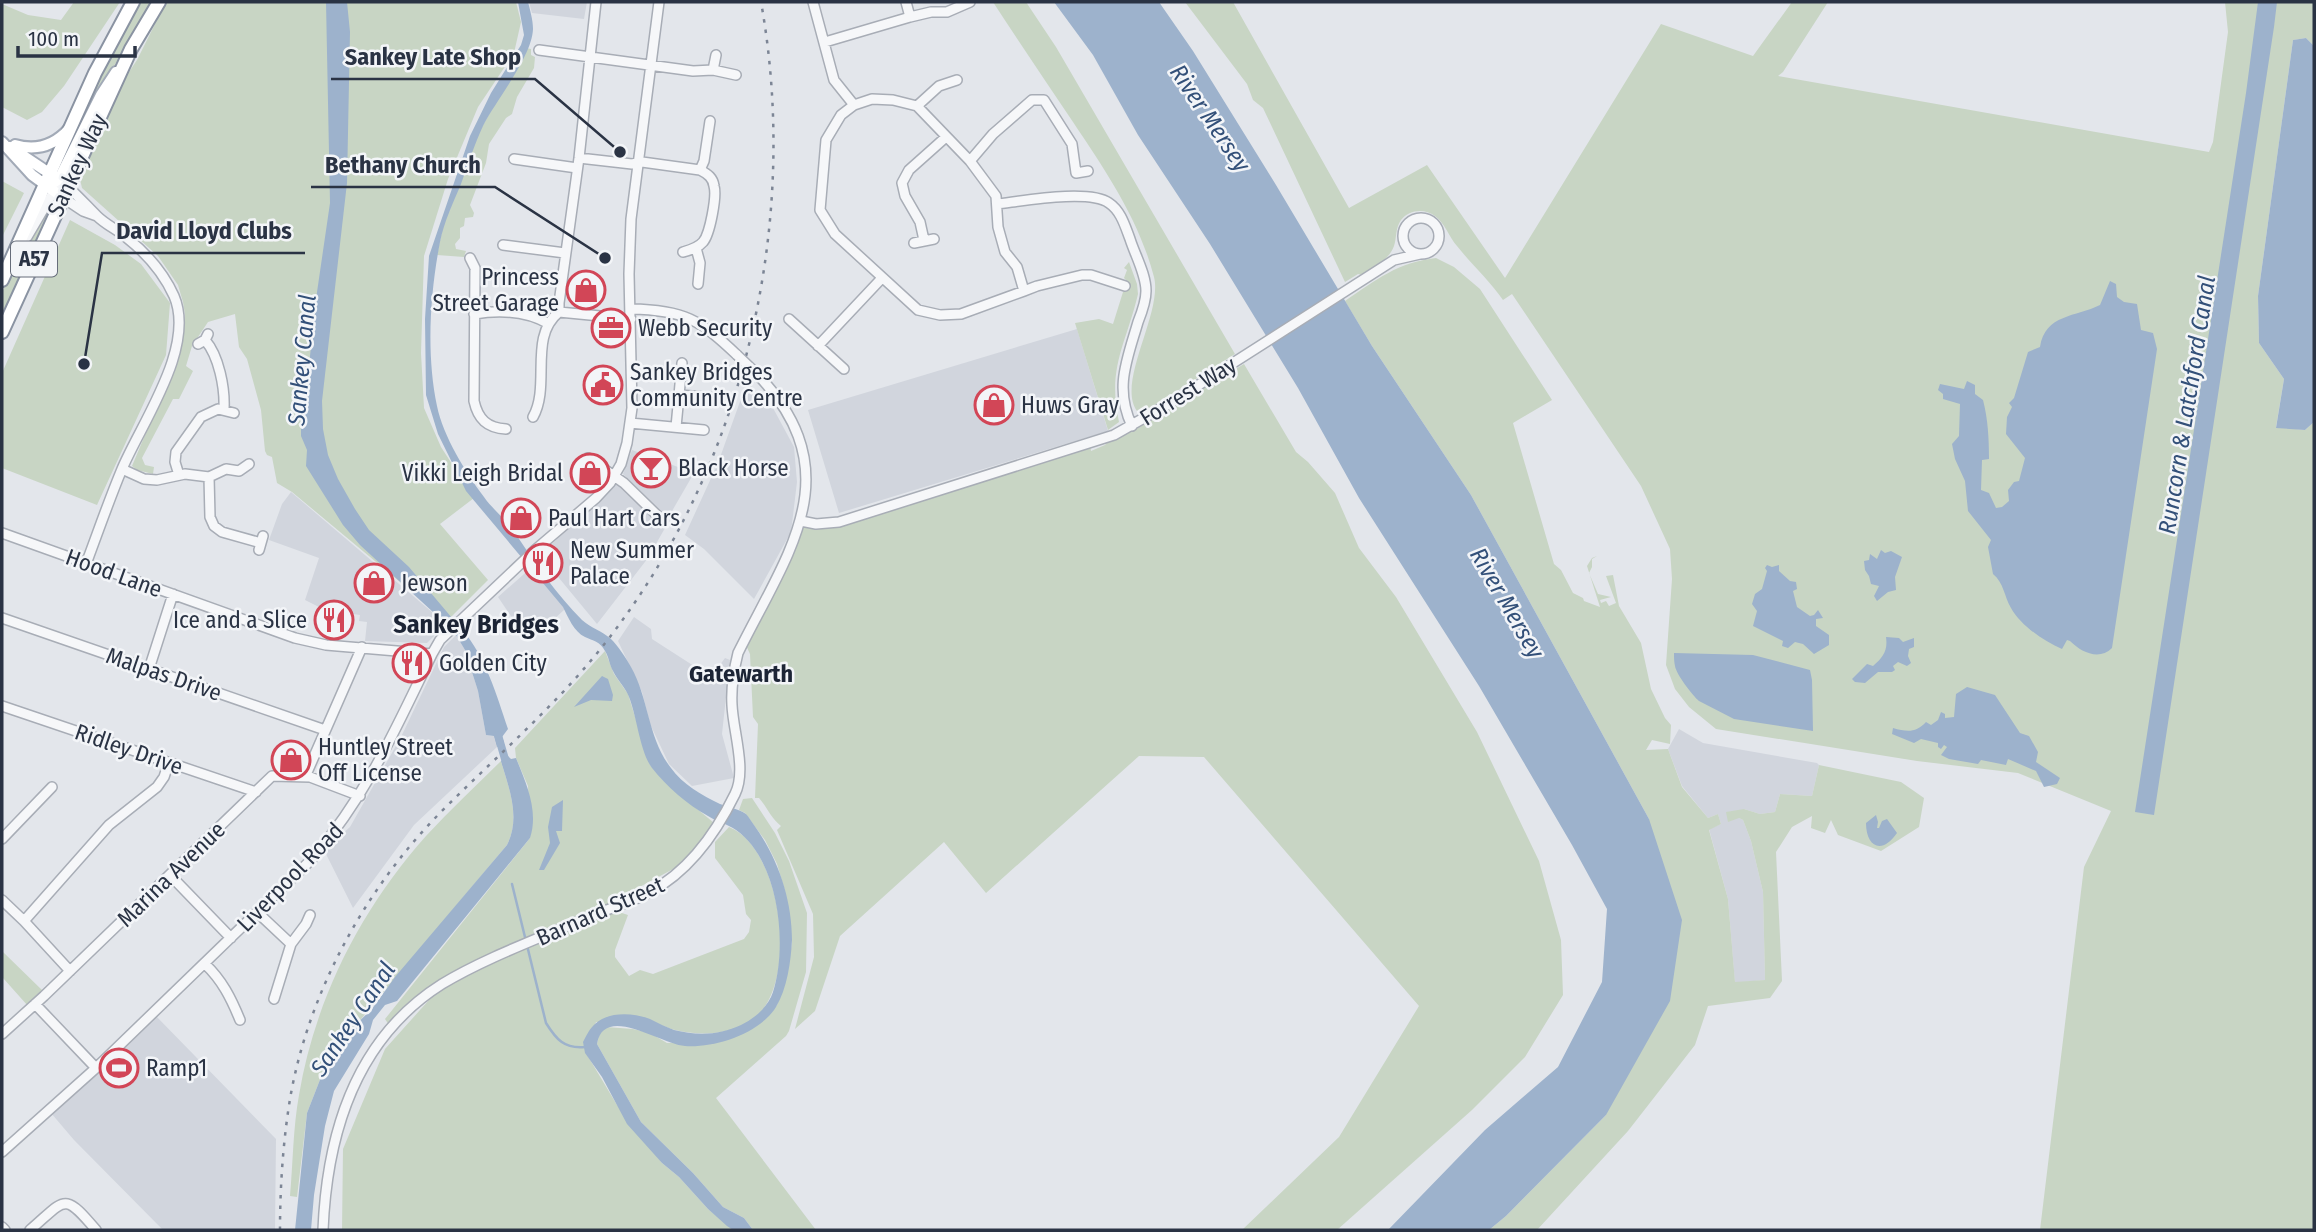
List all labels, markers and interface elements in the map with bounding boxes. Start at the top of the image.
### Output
scale bar [18,14,135,58]
text: 100 m [28,26,79,52]
callout: Sankey Late Shop [331,34,535,79]
text: Sankey Late Shop [345,43,521,71]
water label: River Mersey [1164,59,1257,178]
street label: Sankey Way [41,109,113,221]
callout: Bethany Church [311,142,495,187]
text: Bethany Church [325,151,481,179]
callout: David Lloyd Clubs [102,208,305,253]
text: David Lloyd Clubs [116,217,292,245]
road number: A57 [11,242,57,276]
place label: Princess Street Garage [432,263,559,317]
shop icon: Princess Street Garage [565,269,607,311]
water label: Runcorn & Latchford Canal [2153,274,2221,536]
water label: Sankey Canal [282,293,322,428]
office icon: Webb Security [590,307,632,349]
place label: Webb Security [638,314,773,342]
street label: Forrest Way [1135,350,1242,432]
place label: Sankey Bridges Community Centre [630,358,803,412]
public building icon: Sankey Bridges Community Centre [582,364,624,406]
shop icon: Huws Gray [973,384,1015,426]
place label: Huws Gray [1021,391,1120,419]
bar icon: Black Horse [630,447,672,489]
shop icon: Vikki Leigh Bridal [569,452,611,494]
place label: Black Horse [678,454,789,482]
place label: Vikki Leigh Bridal [402,459,563,487]
shop icon: Paul Hart Cars [500,497,542,539]
place label: Paul Hart Cars [548,504,680,532]
place label: New Summer Palace [570,536,694,590]
restaurant icon: New Summer Palace [522,542,564,584]
street label: Hood Lane [62,543,166,603]
water label: River Mersey [1464,543,1551,665]
shop icon: Jewson [353,562,395,604]
place label: Jewson [401,569,468,597]
restaurant icon: Ice and a Slice [313,599,355,641]
place label: Ice and a Slice [173,606,307,634]
district label: Sankey Bridges [393,609,559,640]
street label: Malpas Drive [102,641,226,707]
restaurant icon: Golden City [391,642,433,684]
place label: Golden City [439,649,547,677]
district label: Gatewarth [689,660,793,688]
street label: Ridley Drive [71,717,187,781]
place label: Huntley Street Off License [318,733,453,787]
shop icon: Huntley Street Off License [270,739,312,781]
street label: Marina Avenue [111,816,231,932]
street label: Liverpool Road [231,817,349,937]
street label: Barnard Street [532,870,669,952]
water label: Sankey Canal [304,957,401,1082]
sports icon: Ramp1 [98,1047,140,1089]
place label: Ramp1 [146,1054,207,1082]

